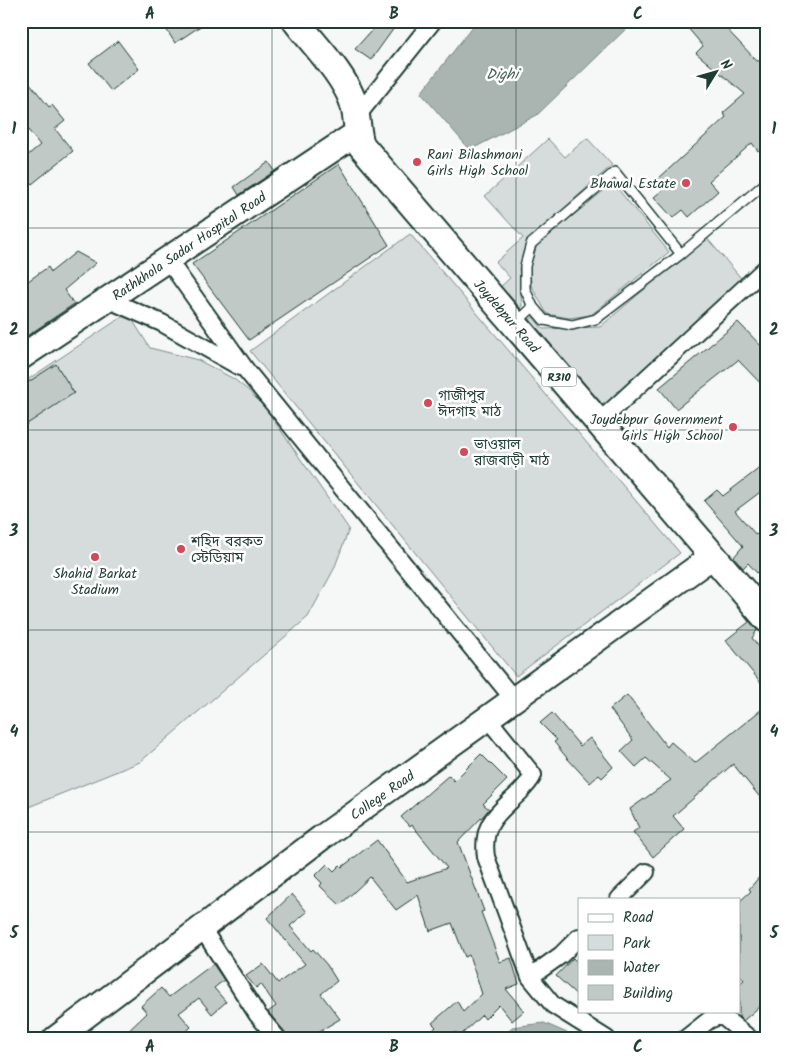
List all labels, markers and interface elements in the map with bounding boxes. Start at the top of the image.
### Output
text: A [145,2,155,27]
text: B [389,2,399,27]
text: C [633,2,643,27]
north arrow [690,48,740,98]
text: N [714,55,737,75]
water label: Dighi [486,63,521,87]
text: 1 [12,117,17,142]
text: 1 [772,117,777,142]
place label: Rani Bilashmoni Girls High School [427,144,529,182]
marker: Rani Bilashmoni Girls High School [411,156,423,168]
place label: Bhawal Estate [590,173,677,195]
marker: Bhawal Estate [680,177,692,189]
street label: Rathkhola Sadar Hospital Road [108,186,272,307]
street label: Joydebpur Road [468,275,545,359]
text: 2 [9,318,19,343]
text: 2 [769,318,779,343]
road number: R310 [542,368,576,387]
place label: গাজীপুর ঈদগাহ মাঠ [437,385,502,423]
marker: গাজীপুর ঈদগাহ মাঠ [422,397,434,409]
place label: Joydebpur Government Girls High School [590,409,724,447]
marker: Joydebpur Government Girls High School [727,421,739,433]
place label: ভাওয়াল রাজবাড়ী মাঠ [473,434,550,472]
marker: ভাওয়াল রাজবাড়ী মাঠ [458,446,470,458]
text: 3 [9,519,19,544]
text: 3 [769,519,779,544]
place label: শহিদ বরকত স্টেডিয়াম [190,531,264,569]
marker: শহিদ বরকত স্টেডিয়াম [175,543,187,555]
marker: Shahid Barkat Stadium [89,551,101,563]
place label: Shahid Barkat Stadium [53,563,137,601]
text: 4 [10,720,19,745]
text: 4 [770,720,779,745]
street label: College Road [346,765,420,826]
legend [578,898,740,1012]
text: Road [623,906,654,930]
text: 5 [9,921,20,946]
text: 5 [769,921,780,946]
text: Park [623,932,651,956]
text: Water [623,956,660,980]
text: Building [623,982,673,1006]
text: A [145,1035,155,1060]
text: B [389,1035,399,1060]
text: C [633,1035,643,1060]

